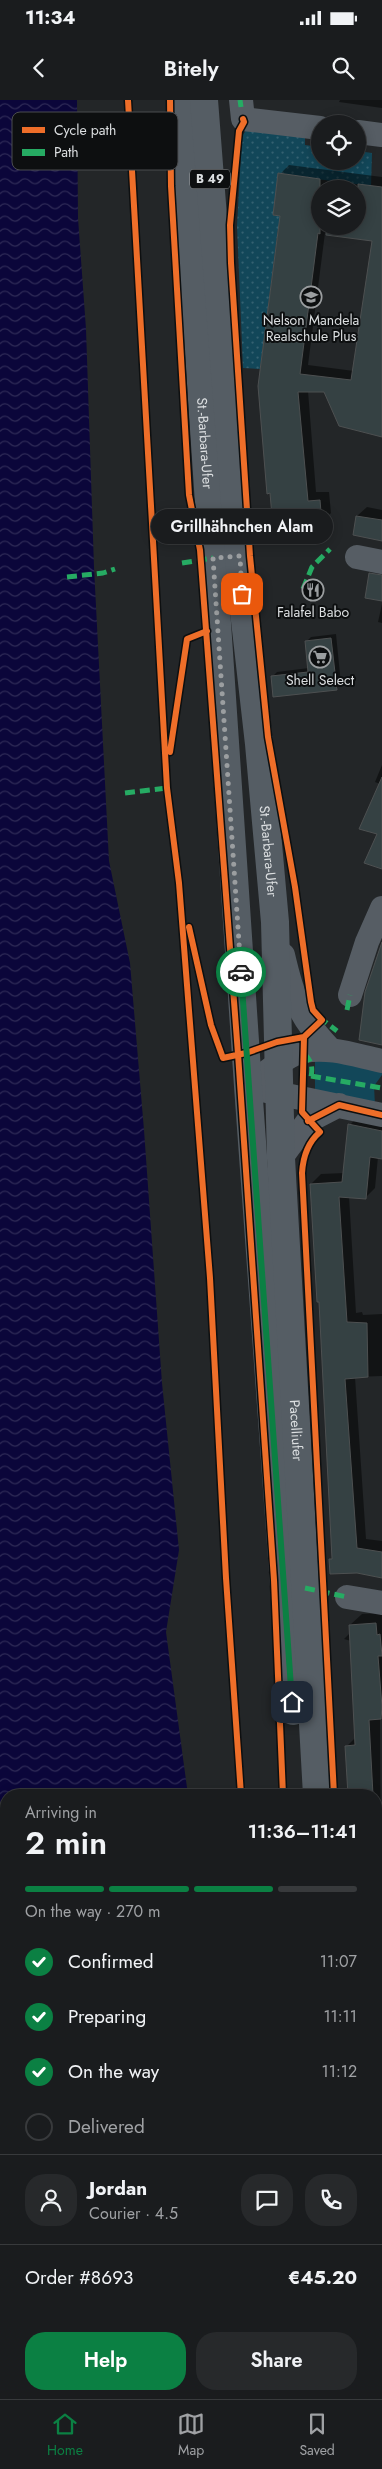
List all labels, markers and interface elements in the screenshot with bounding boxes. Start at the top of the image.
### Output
text: 11:34 [25,4,76,31]
text: Bitely [163,52,219,84]
icon: back [25,54,53,82]
icon: search [329,54,357,82]
legend [12,112,178,170]
map controls [311,115,366,235]
button: locate [311,115,366,170]
text: Cycle path [54,120,116,140]
text: Path [54,142,79,162]
road number: B 49 [190,170,230,188]
button: layers [311,180,366,235]
school or university icon: Nelson Mandela Realschule Plus [299,285,323,309]
place label: Nelson Mandela Realschule Plus [263,310,359,346]
street label: St.-Barbara-Ufer [192,397,218,490]
callout: Grillhähnchen Alam [151,509,333,544]
text: Grillhähnchen Alam [171,515,313,538]
pin [221,573,263,615]
restaurant icon: Falafel Babo [301,578,325,602]
icon: bag [228,580,256,608]
place label: Falafel Babo [277,602,349,622]
supermarket icon: Shell Select [308,645,332,669]
place label: Shell Select [286,670,355,690]
street label: St.-Barbara-Ufer [255,805,283,898]
courier [216,947,266,997]
icon: car [227,958,255,986]
street label: Pacelliufer [285,1399,308,1462]
pin [271,1681,313,1723]
icon: home [278,1688,306,1716]
text: Arriving in [25,1801,97,1824]
text: 11:36–11:41 [248,1818,357,1845]
text: 2 min [25,1820,107,1866]
text: On the way · 270 m [25,1900,160,1923]
icon: check [25,1948,53,1976]
text: Confirmed [68,1948,154,1975]
text: 11:07 [320,1950,357,1973]
icon: check [25,2003,53,2031]
text: Preparing [68,2003,146,2030]
text: 11:11 [323,2005,357,2028]
icon: check [25,2058,53,2086]
text: On the way [68,2058,159,2085]
text: 11:12 [321,2060,357,2083]
text: Delivered [68,2113,145,2140]
button: person [25,2174,77,2226]
button: chat [241,2174,293,2226]
button: phone [305,2174,357,2226]
text: Jordan [89,2175,147,2202]
text: Courier · 4.5 [89,2202,178,2225]
text: Order #8693 [25,2264,134,2291]
text: €45.20 [288,2264,357,2291]
button: Help [25,2332,186,2390]
button: Share [196,2332,357,2390]
tab: Home [47,2410,83,2460]
tab: Map [177,2410,205,2460]
tab: Saved [299,2410,335,2460]

